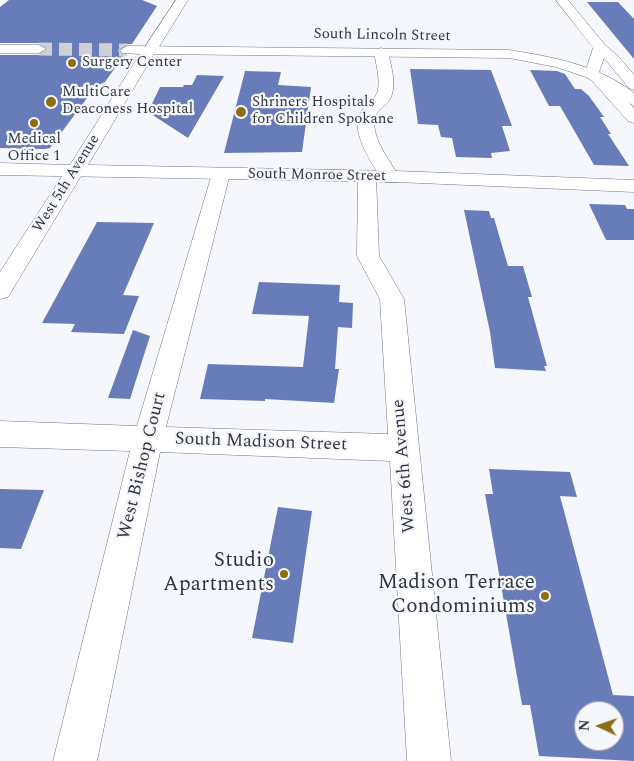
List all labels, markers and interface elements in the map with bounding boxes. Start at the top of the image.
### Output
street label: South Lincoln Street [313,26,451,46]
place label: Surgery Center [82,54,182,72]
marker: Surgery Center [66,57,78,69]
place label: MultiCare Deaconess Hospital [62,84,193,119]
place label: Shriners Hospitals for Children Spokane [252,94,394,129]
marker: MultiCare Deaconess Hospital [44,95,58,109]
marker: Shriners Hospitals for Children Spokane [234,105,248,119]
marker: Medical Office 1 [28,117,40,129]
place label: Medical Office 1 [7,131,61,166]
street label: West 5th Avenue [30,132,104,236]
street label: South Monroe Street [248,166,386,186]
street label: West Bishop Court [114,390,172,542]
street label: West 6th Avenue [388,398,422,534]
street label: South Madison Street [174,429,348,457]
place label: Studio Apartments [163,549,274,599]
marker: Studio Apartments [278,568,290,580]
place label: Madison Terrace Condominiums [378,571,535,621]
marker: Madison Terrace Condominiums [539,590,551,602]
north arrow [574,701,624,751]
text: N [574,719,595,732]

